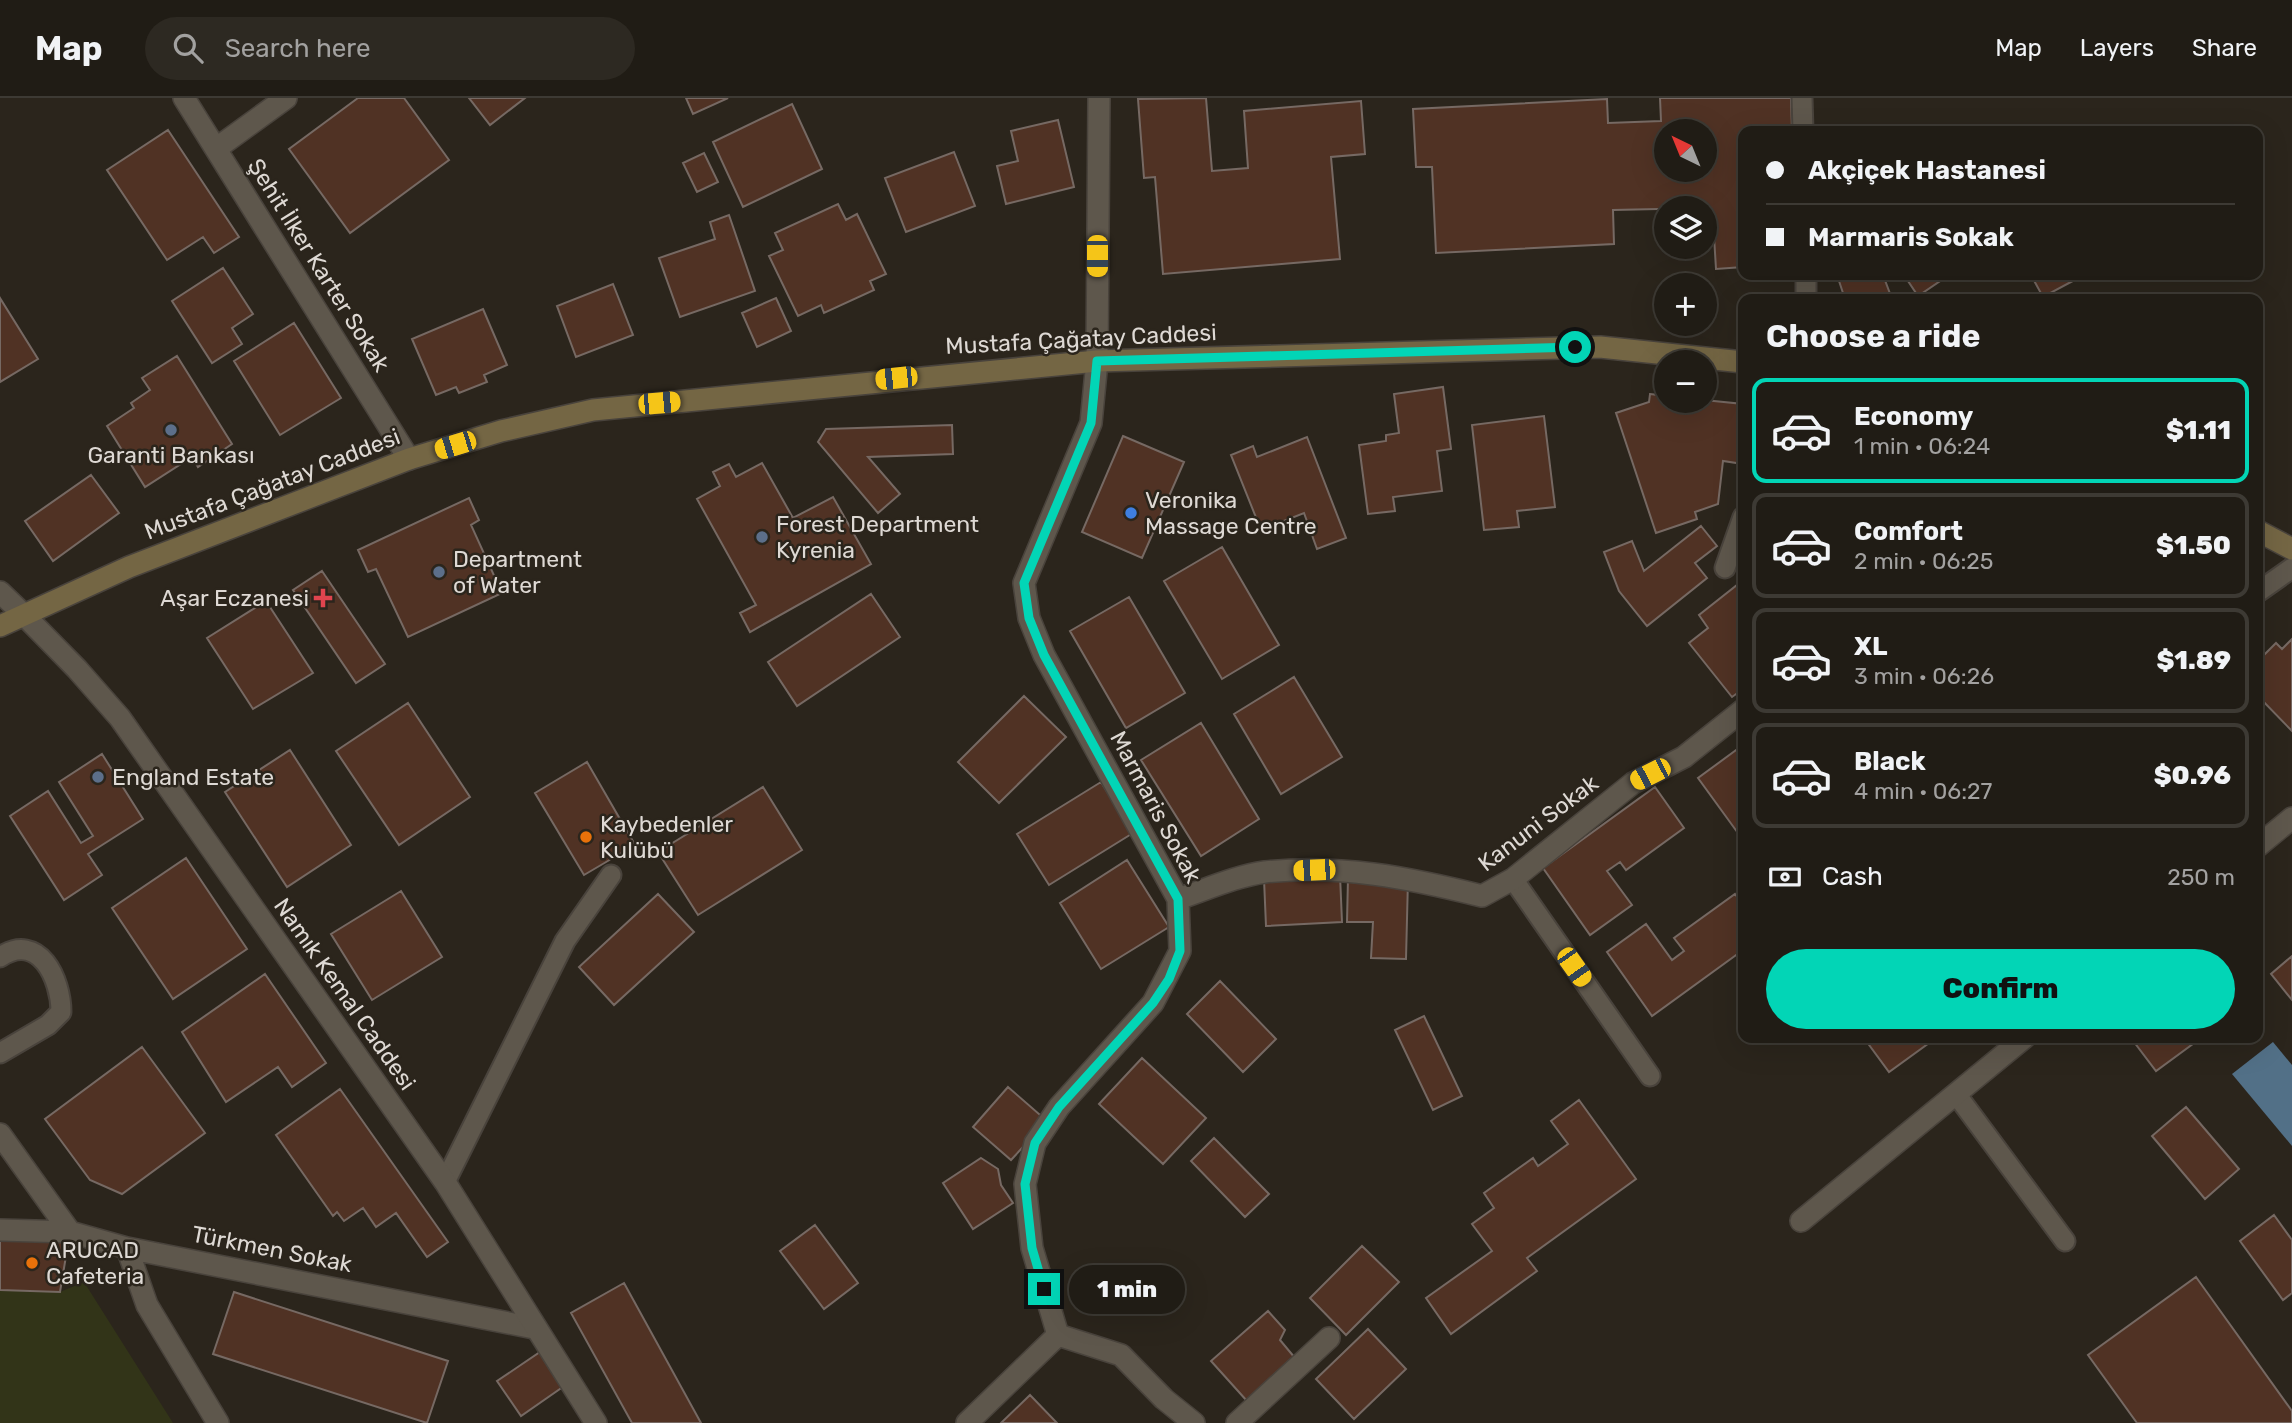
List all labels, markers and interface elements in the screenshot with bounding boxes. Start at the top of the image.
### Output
search box [145,17,635,80]
text: Map [35,29,103,68]
icon: search [169,29,207,67]
text: Search here [225,33,370,64]
text: Map [1995,34,2042,62]
text: Layers [2080,34,2154,62]
text: Share [2192,34,2257,62]
north arrow [1654,119,1717,182]
map controls [1654,119,1717,413]
street label: Şehit İlker Karter Sokak [242,153,396,377]
text: Akçiçek Hastanesi [1808,155,2046,186]
button: layers [1654,196,1717,259]
text: Marmaris Sokak [1808,222,2014,253]
car [1087,235,1108,277]
button: + [1654,273,1717,336]
text: Choose a ride [1766,317,1980,355]
street label: Mustafa Çağatay Caddesi [945,318,1217,360]
route start [1559,331,1591,363]
button: − [1654,350,1717,413]
car [875,365,918,391]
car [638,391,681,415]
icon: car [1770,399,1833,462]
text: Economy [1854,401,1973,432]
text: $1.11 [2166,415,2231,446]
street label: Mustafa Çağatay Caddesi [140,422,404,546]
marker: Garanti Bankası [163,422,179,438]
car [432,429,479,461]
text: 1 min · 06:24 [1854,432,1990,460]
place label: Garanti Bankası [87,441,255,469]
place label: Veronika Massage Centre [1145,486,1317,540]
marker: Veronika Massage Centre [1123,505,1139,521]
place label: Forest Department Kyrenia [776,510,979,564]
icon: car [1770,514,1833,577]
text: Comfort [1854,516,1963,547]
marker: Forest Department Kyrenia [754,529,770,545]
text: $1.50 [2156,530,2231,561]
place label: Department of Water [453,545,582,599]
text: 2 min · 06:25 [1854,547,1993,575]
marker: Department of Water [431,564,447,580]
place label: Aşar Eczanesi [160,584,309,612]
marker: Aşar Eczanesi [315,590,331,606]
icon: car [1770,629,1833,692]
text: XL [1854,631,1887,662]
text: $1.89 [2156,645,2231,676]
text: 3 min · 06:26 [1854,662,1994,690]
street label: Marmaris Sokak [1104,726,1208,888]
icon: car [1770,744,1833,807]
text: Black [1854,746,1926,777]
car [1627,755,1674,793]
text: $0.96 [2154,760,2231,791]
place label: England Estate [112,763,274,791]
marker: England Estate [90,769,106,785]
street label: Kanuni Sokak [1472,769,1604,877]
text: 4 min · 06:27 [1854,777,1992,805]
place label: Kaybedenler Kulübü [600,810,733,864]
marker: Kaybedenler Kulübü [578,829,594,845]
icon: cash [1766,858,1804,896]
car [1293,859,1336,881]
text: Cash [1822,861,1883,892]
text: 250 m [2167,863,2235,891]
street label: Namık Kemal Caddesi [268,893,422,1095]
car [1554,944,1595,990]
button: Confirm [1766,949,2235,1029]
street label: Türkmen Sokak [190,1220,355,1278]
place label: ARUCAD Cafeteria [46,1236,144,1290]
marker: ARUCAD Cafeteria [24,1255,40,1271]
callout: 1 min [1068,1264,1184,1314]
route end [1028,1273,1060,1305]
text: 1 min [1097,1275,1157,1303]

